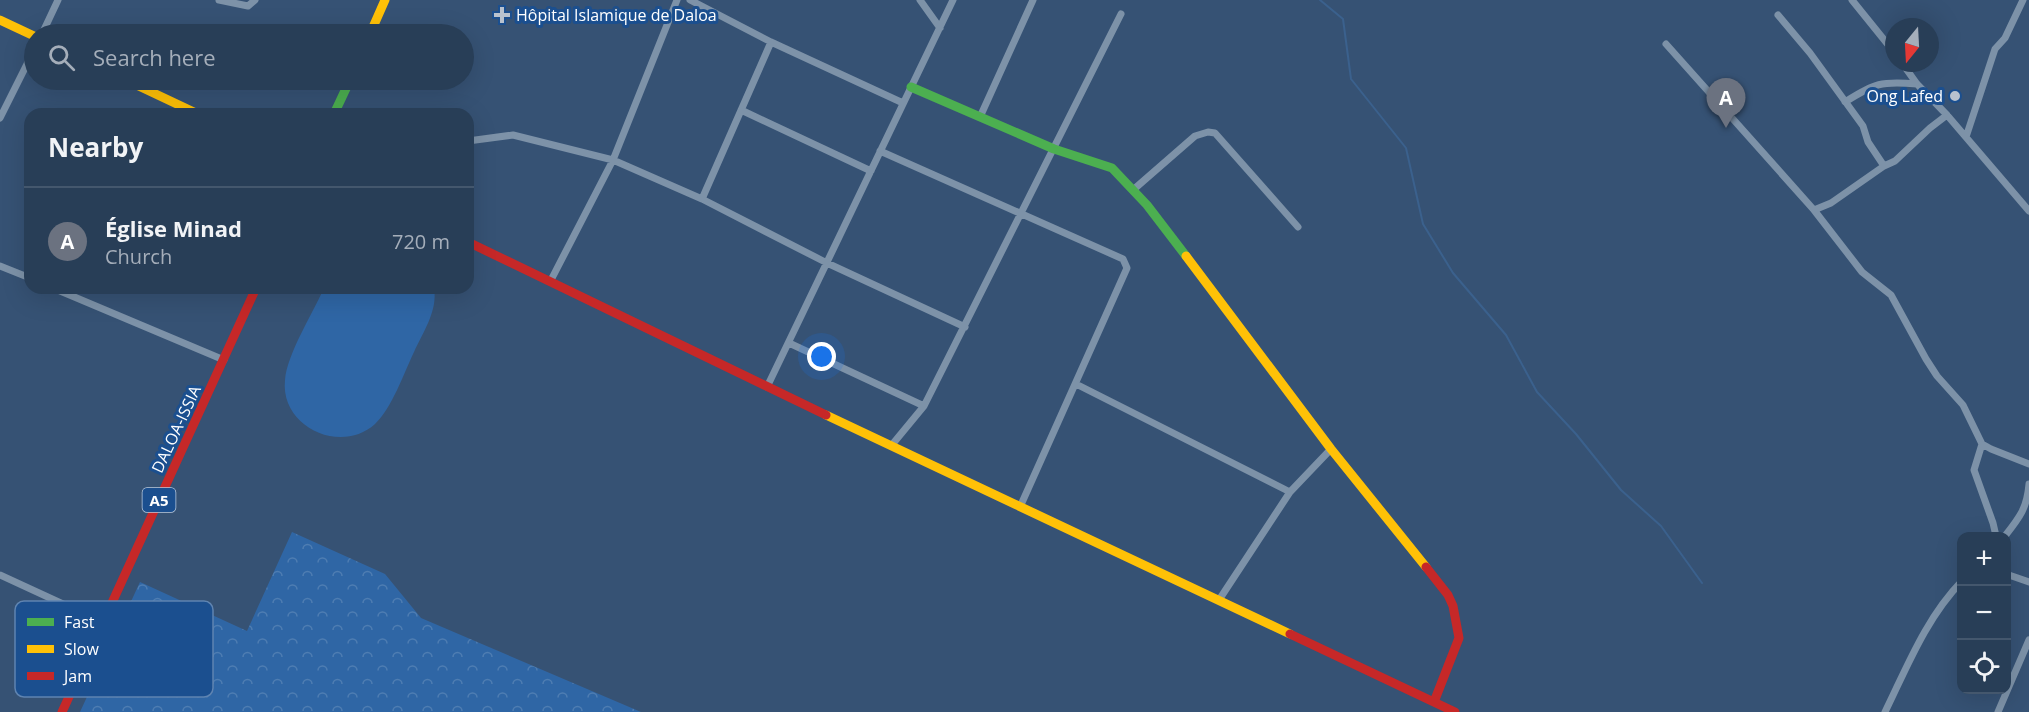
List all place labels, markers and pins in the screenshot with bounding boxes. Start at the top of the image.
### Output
place label: Hôpital Islamique de Daloa [516,4,717,26]
marker: Hôpital Islamique de Daloa [493,6,511,24]
pin: A [1706,78,1746,128]
place label: Ong Lafed [1867,85,1943,107]
marker: Ong Lafed [1948,89,1962,103]

